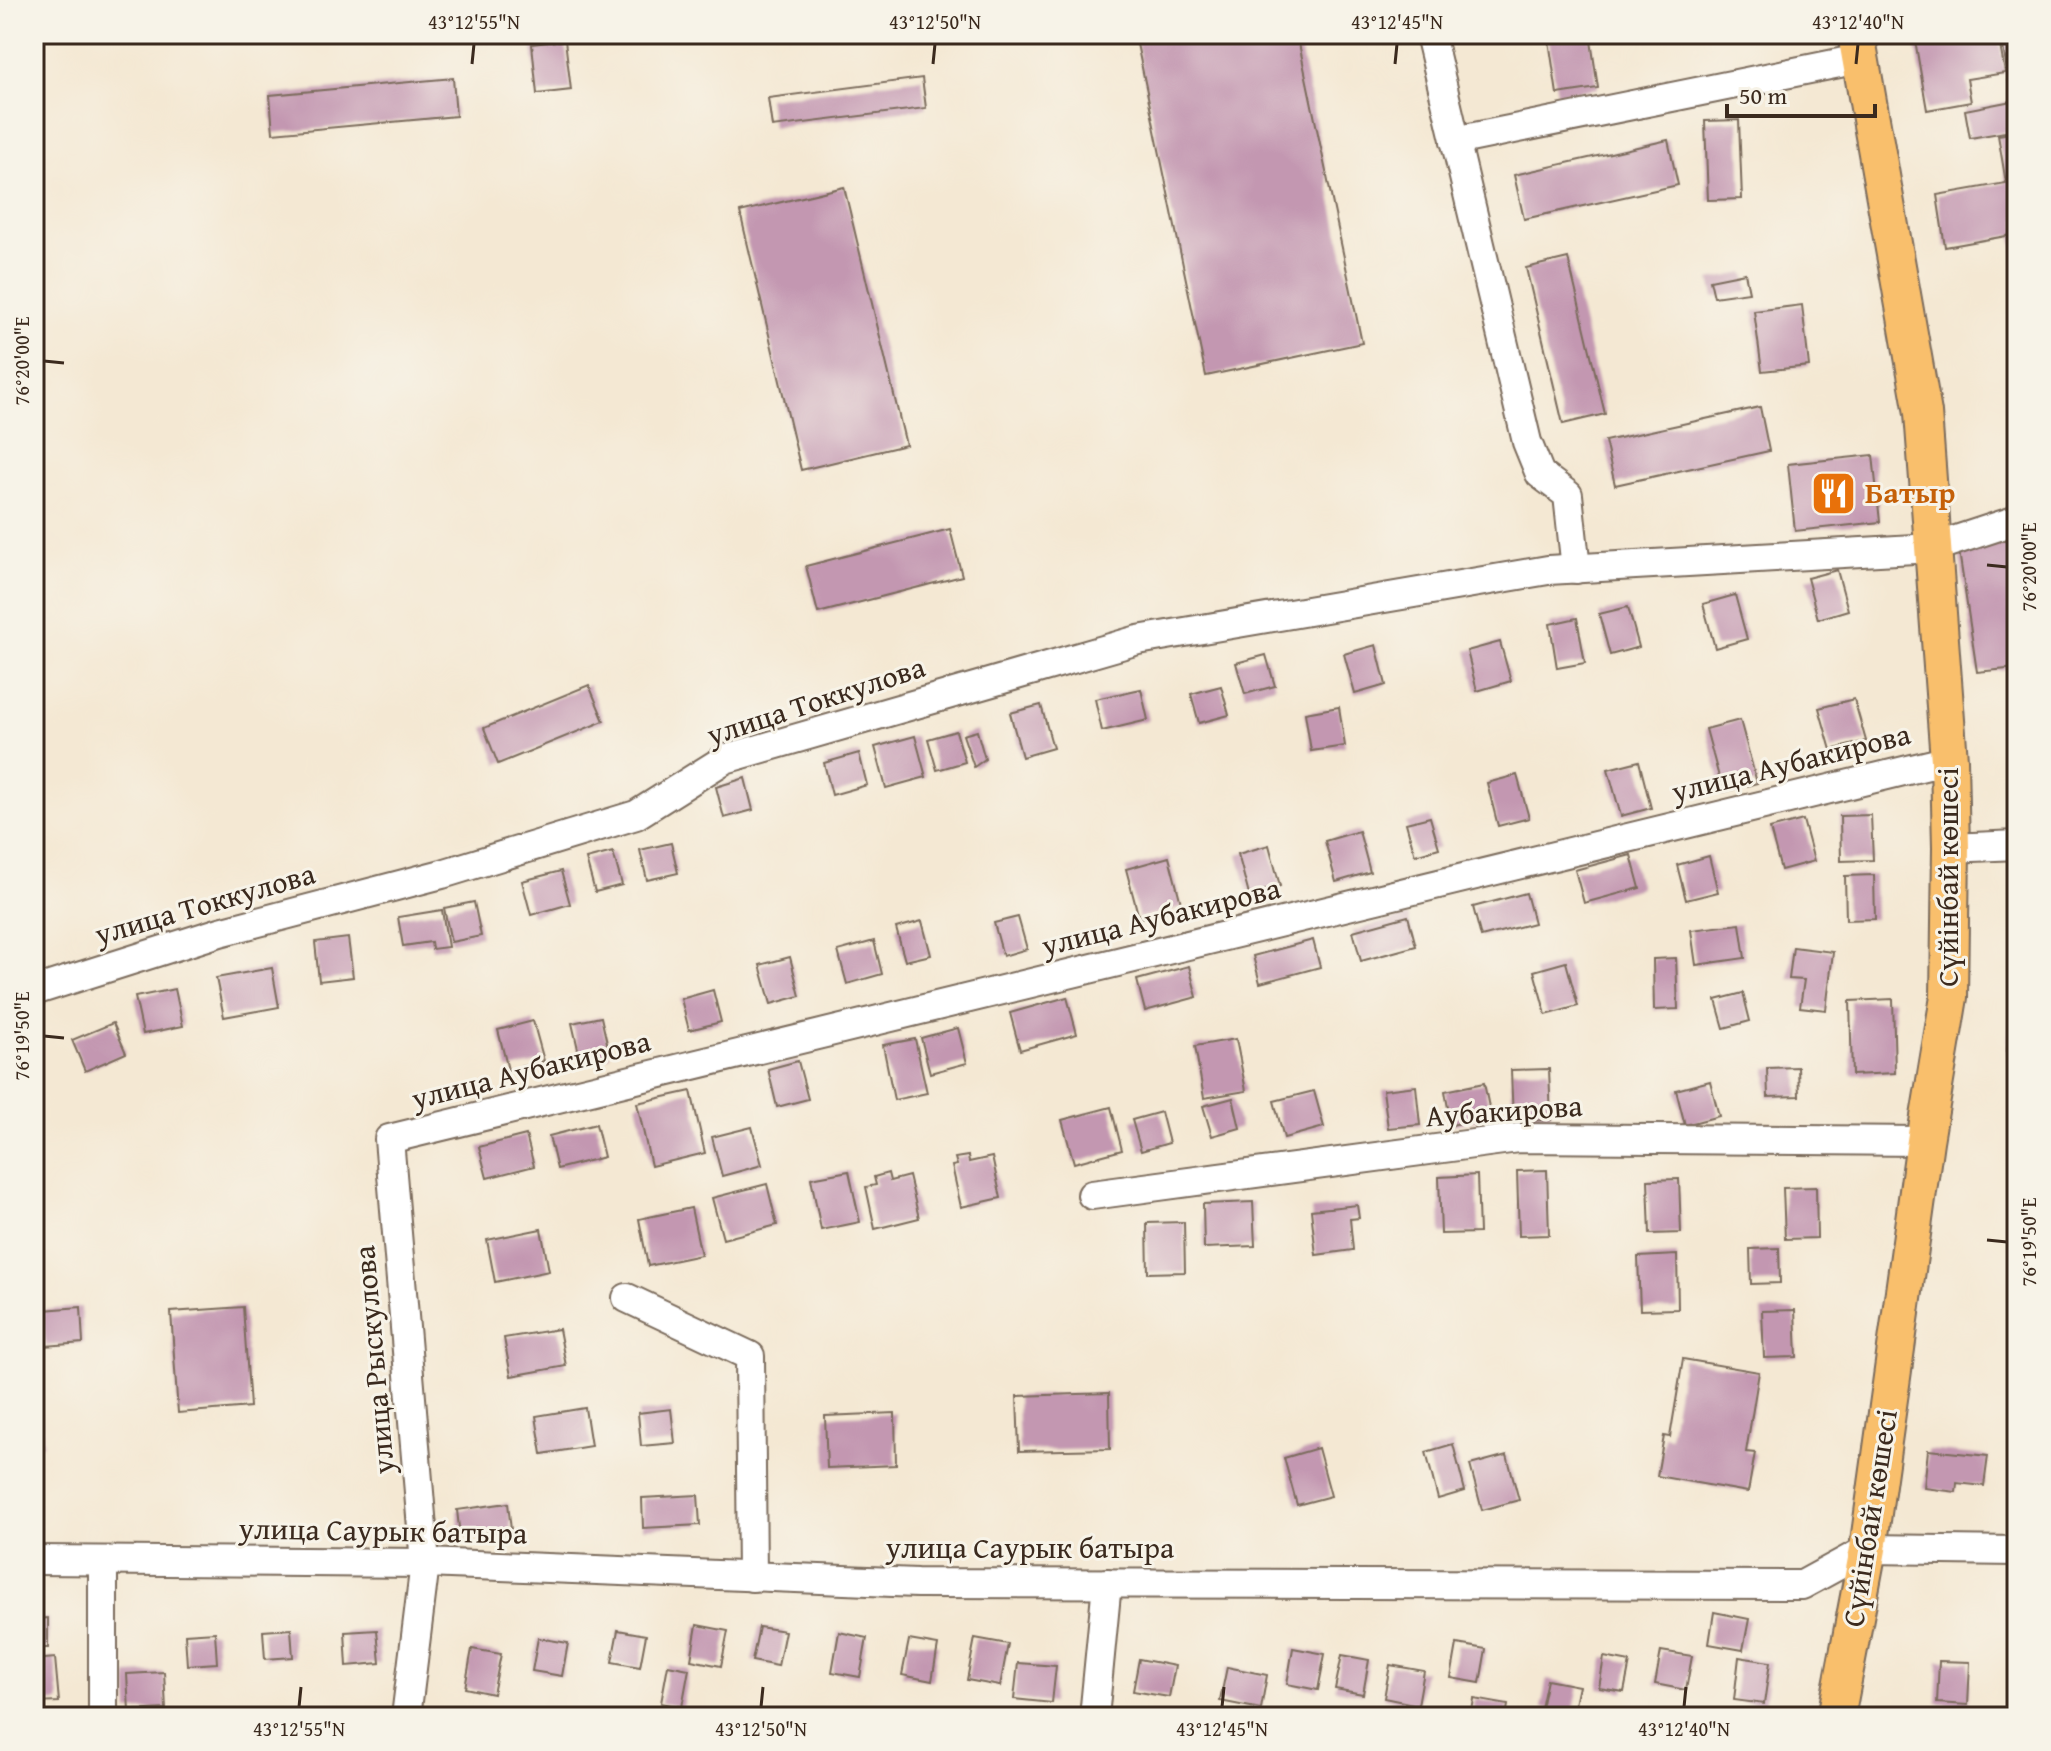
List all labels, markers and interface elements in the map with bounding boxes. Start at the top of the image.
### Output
text: 43°12'55"N [428,7,520,36]
text: 43°12'50"N [889,7,981,36]
text: 43°12'45"N [1351,7,1443,36]
text: 43°12'40"N [1812,7,1904,36]
scale bar [1727,68,1875,118]
text: 50 m [1739,78,1787,113]
text: 76°20'00"E [7,317,36,405]
restaurant icon: Батыр [1810,469,1858,517]
place label: Батыр [1865,470,1955,514]
text: 76°20'00"E [2014,523,2043,611]
street label: улица Токкулова [700,644,931,756]
street label: улица Аубакирова [1666,711,1915,813]
street label: Сүйінбай көшесі [1925,767,1969,987]
street label: улица Токкулова [89,850,321,956]
street label: улица Аубакирова [1036,865,1285,967]
text: 76°19'50"E [7,992,36,1080]
street label: улица Аубакирова [406,1018,655,1120]
street label: Аубакирова [1424,1083,1585,1137]
text: 76°19'50"E [2014,1198,2043,1286]
street label: улица Рыскулова [341,1243,405,1477]
street label: Сүйінбай көшесі [1830,1406,1908,1630]
street label: улица Саурык батыра [237,1505,528,1555]
street label: улица Саурык батыра [885,1525,1175,1569]
text: 43°12'55"N [253,1714,345,1743]
text: 43°12'50"N [715,1714,807,1743]
text: 43°12'45"N [1176,1714,1268,1743]
text: 43°12'40"N [1638,1714,1730,1743]

